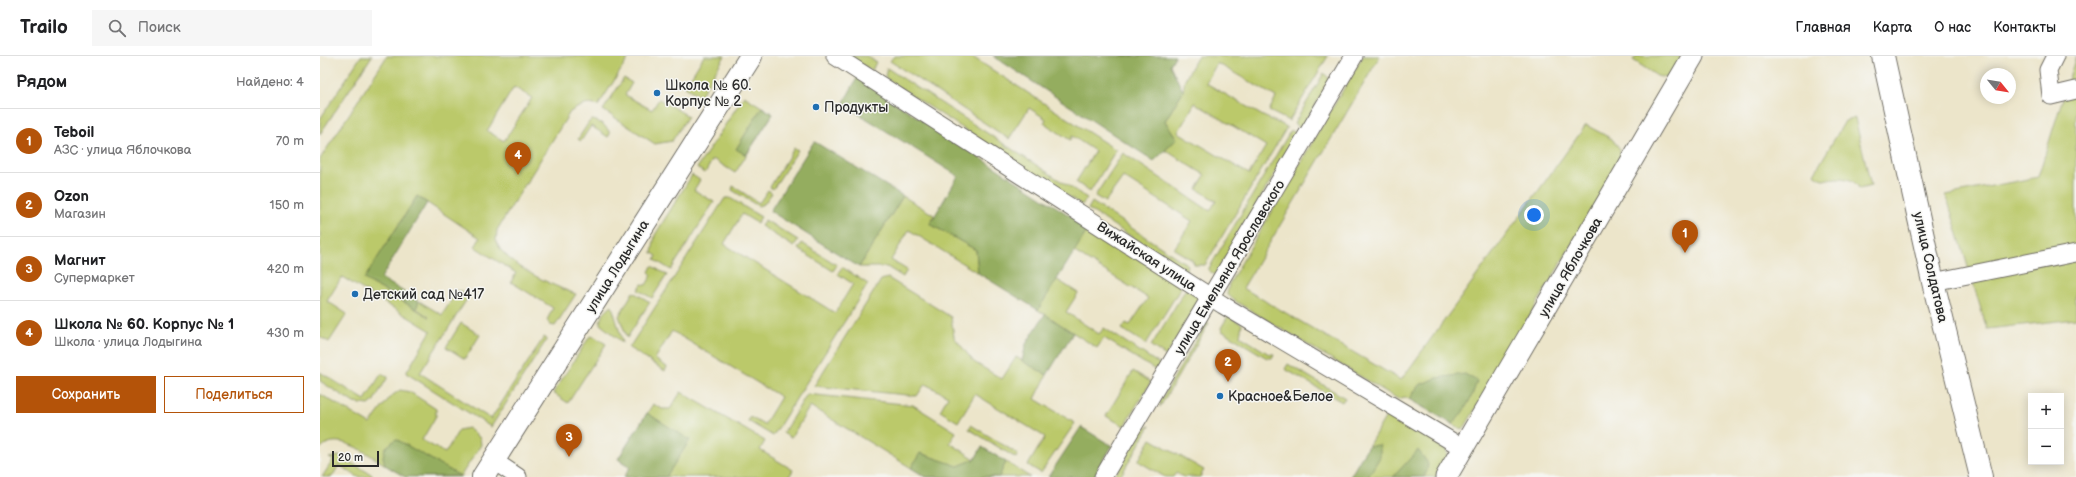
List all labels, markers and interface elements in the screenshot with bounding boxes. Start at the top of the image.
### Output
search box [92,10,372,46]
text: Trailo [20,16,68,39]
icon: search [106,17,128,39]
text: Поиск [138,18,181,37]
text: Главная [1796,19,1851,36]
text: Карта [1873,19,1912,36]
text: О нас [1934,19,1971,36]
text: Контакты [1993,19,2056,36]
north arrow [1980,68,2016,104]
text: Рядом [16,72,67,92]
text: Найдено: 4 [236,74,304,90]
place label: Школа № 60. Корпус № 2 [665,77,752,110]
marker: Школа № 60. Корпус № 2 [652,88,662,98]
place label: Продукты [824,99,888,116]
marker: Продукты [811,102,821,112]
text: Teboil [54,123,94,142]
text: 1 [26,133,32,149]
text: 70 m [276,133,304,149]
text: АЗС · улица Яблочкова [54,142,191,158]
pin: 4 [505,142,531,175]
street label: улица Емельяна Ярославского [1170,177,1288,358]
text: Ozon [54,187,89,206]
text: 2 [25,197,33,213]
text: 150 m [270,197,304,213]
your location [1524,205,1544,225]
text: Магазин [54,206,106,222]
street label: улица Солдатова [1910,210,1952,325]
street label: улица Яблочкова [1535,214,1606,320]
street label: улица Лодыгина [582,216,653,316]
street label: Вижайская улица [1094,218,1200,295]
pin: 1 [1672,220,1698,253]
text: Магнит [54,251,106,270]
text: 3 [25,261,33,277]
text: 420 m [266,261,304,277]
text: Супермаркет [54,270,135,286]
place label: Детский сад №417 [363,286,484,303]
marker: Детский сад №417 [350,289,360,299]
text: Школа № 60. Корпус № 1 [54,315,234,334]
text: 4 [25,325,33,341]
text: 430 m [266,325,304,341]
text: Школа · улица Лодыгина [54,334,202,350]
pin: 2 [1215,349,1241,382]
button: Сохранить [16,376,156,413]
button: Поделиться [164,376,304,413]
place label: Красное&Белое [1228,388,1333,405]
marker: Красное&Белое [1215,391,1225,401]
map controls [2028,393,2064,465]
button: + [2028,393,2064,429]
pin: 3 [556,424,582,457]
button: − [2028,429,2064,465]
scale bar [332,449,379,468]
text: 20 m [338,451,363,464]

